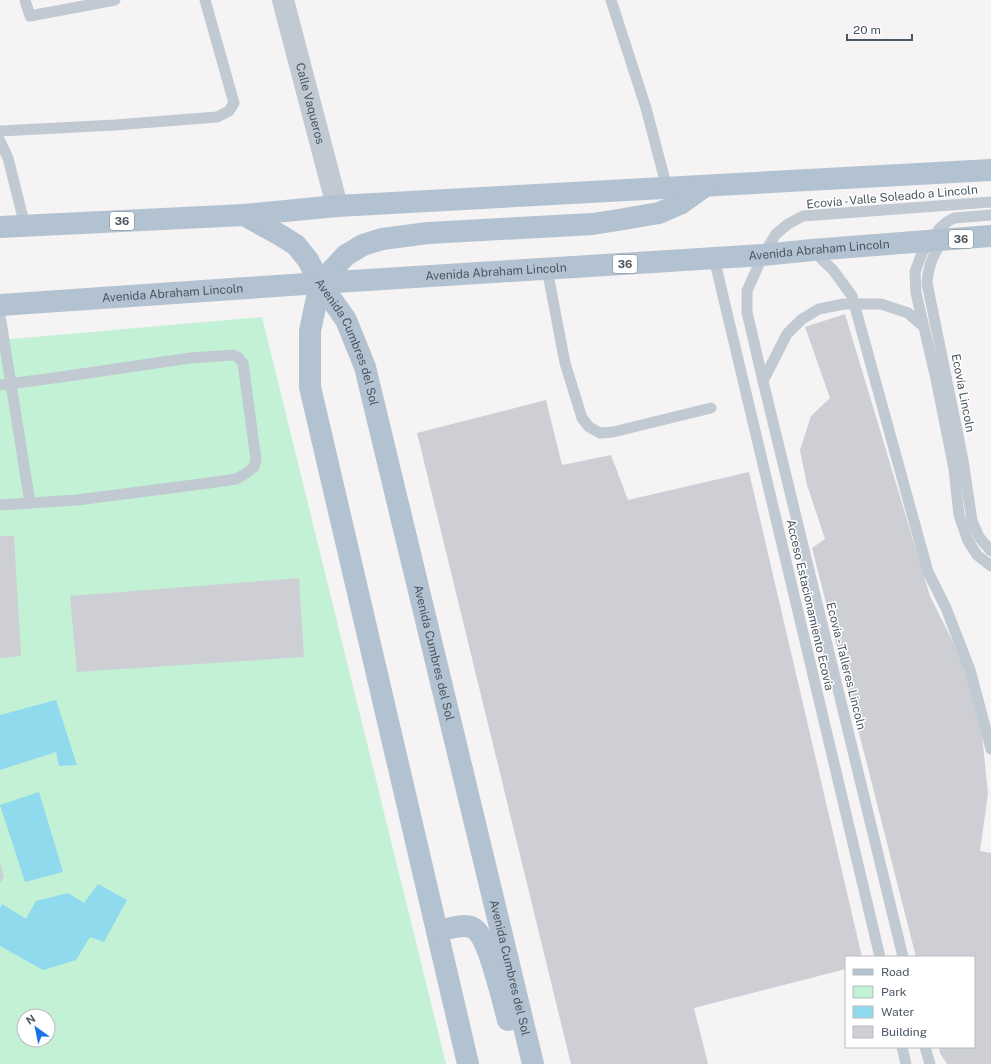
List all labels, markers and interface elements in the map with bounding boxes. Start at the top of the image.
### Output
scale bar [847,16,912,42]
text: 20 m [853,23,881,37]
street label: Calle Vaqueros [293,61,328,146]
street label: Ecovía - Valle Soleado a Lincoln [806,183,978,211]
road number: 36 [110,212,134,230]
road number: 36 [949,230,973,248]
street label: Avenida Abraham Lincoln [748,237,890,263]
road number: 36 [613,255,637,273]
street label: Avenida Abraham Lincoln [425,260,567,283]
street label: Avenida Cumbres del Sol [312,276,381,407]
street label: Avenida Abraham Lincoln [101,281,244,305]
street label: Ecovía Lincoln [949,353,977,434]
street label: Acceso Estacionamiento Ecovía [783,518,837,692]
street label: Avenida Cumbres del Sol [411,583,457,722]
street label: Ecovía - Talleres Lincoln [823,601,869,731]
street label: Avenida Cumbres del Sol [487,898,533,1037]
legend [845,956,975,1048]
text: Road [881,965,909,979]
text: Park [881,985,907,999]
text: Water [881,1005,915,1019]
north arrow [16,1008,56,1048]
text: N [24,1012,37,1027]
text: Building [881,1025,927,1039]

